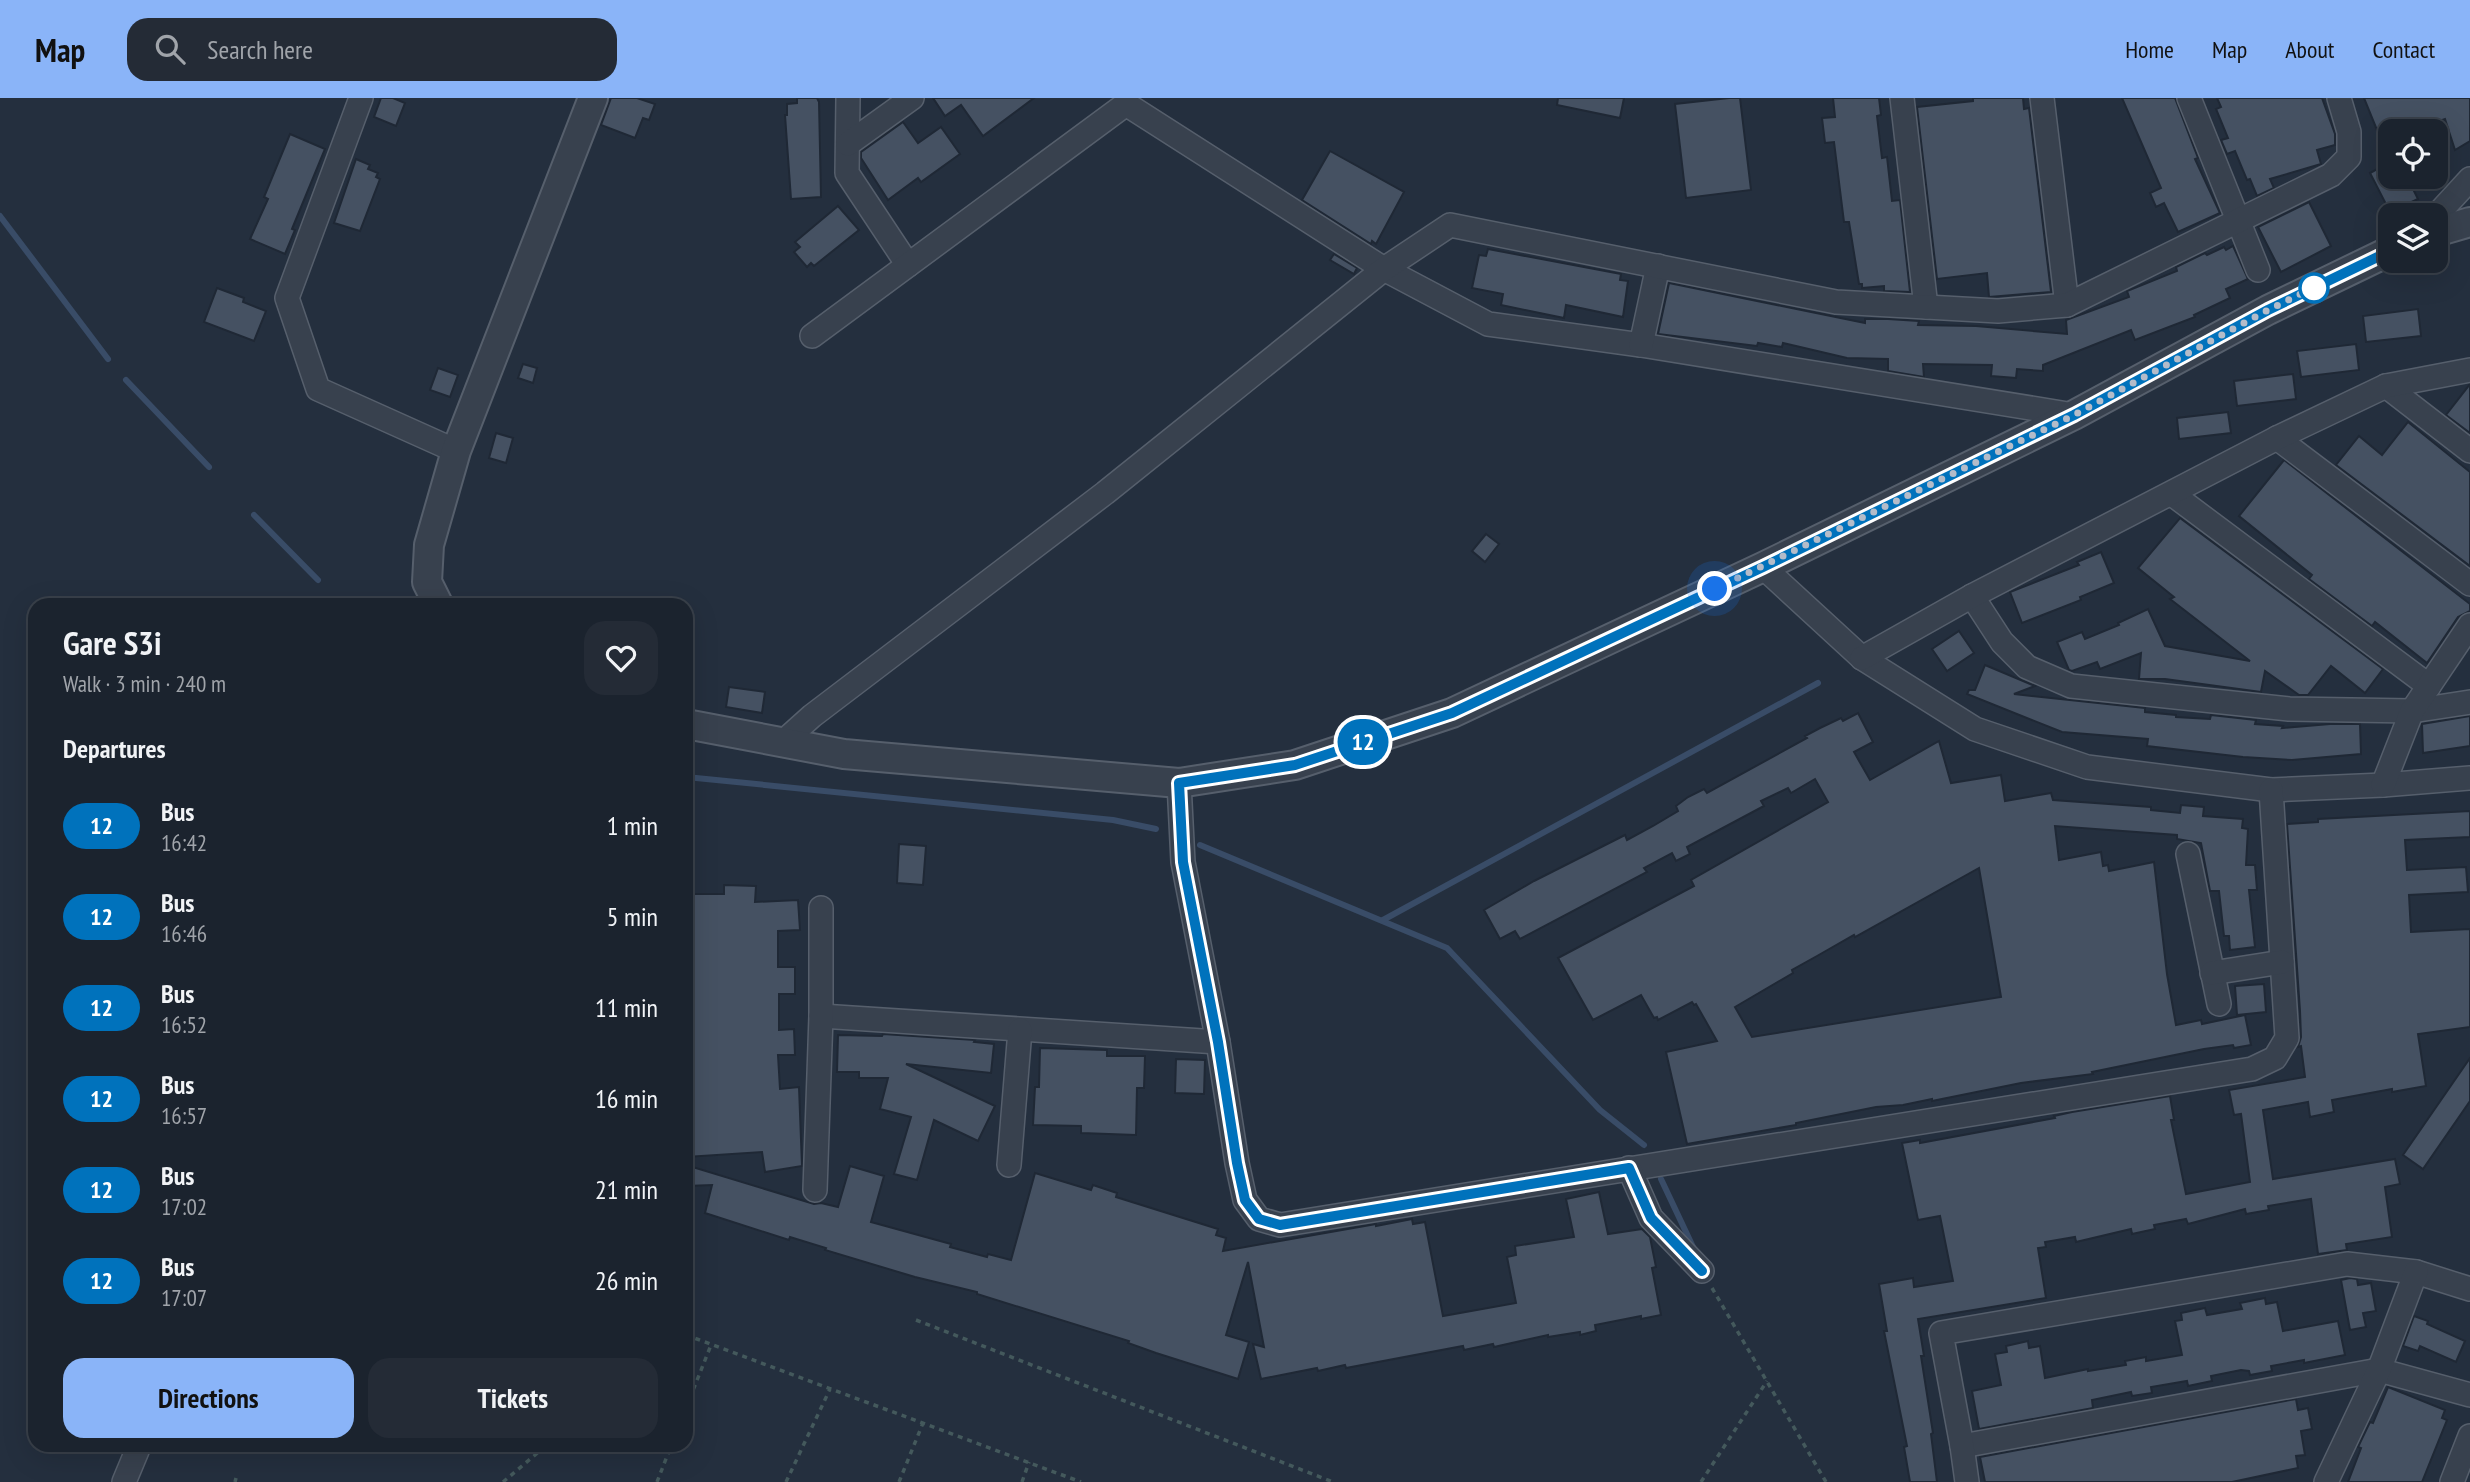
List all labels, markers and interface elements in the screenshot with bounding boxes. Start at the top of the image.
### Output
search box [127,18,617,81]
text: Map [35,28,85,71]
icon: search [151,30,189,68]
text: Search here [207,33,313,66]
text: Home [2125,34,2174,65]
text: Map [2212,34,2247,65]
text: About [2285,34,2334,65]
text: Contact [2372,34,2435,65]
map controls [2378,119,2448,273]
button: locate [2378,119,2448,189]
button: layers [2378,203,2448,273]
unlabelled marker [2299,273,2329,303]
your location [1697,571,1732,606]
text: Gare S3i [63,621,161,664]
button: heart [584,621,658,695]
text: Walk · 3 min · 240 m [63,669,226,698]
line badge: 12 [1332,719,1394,765]
text: 12 [1352,726,1374,757]
text: Departures [63,732,166,765]
text: Bus [161,795,194,828]
text: 1 min [607,809,658,842]
text: 12 [90,810,113,841]
text: 16:42 [161,828,207,857]
text: Bus [161,886,194,919]
text: 5 min [607,900,658,933]
text: 12 [90,901,113,932]
text: 16:46 [161,919,207,948]
text: Bus [161,977,194,1010]
text: 11 min [595,991,658,1024]
text: 12 [90,992,113,1023]
text: 16:52 [161,1010,207,1039]
text: Bus [161,1068,194,1101]
text: 16 min [595,1082,658,1115]
text: 12 [90,1083,113,1114]
text: 16:57 [161,1101,207,1130]
text: Bus [161,1159,194,1192]
text: 21 min [595,1173,658,1206]
text: 12 [90,1174,113,1205]
text: 17:02 [161,1192,207,1221]
text: Bus [161,1250,194,1283]
text: 26 min [595,1264,658,1297]
text: 12 [90,1265,113,1296]
text: 17:07 [161,1283,207,1312]
button: Directions [63,1358,354,1438]
button: Tickets [368,1358,658,1438]

